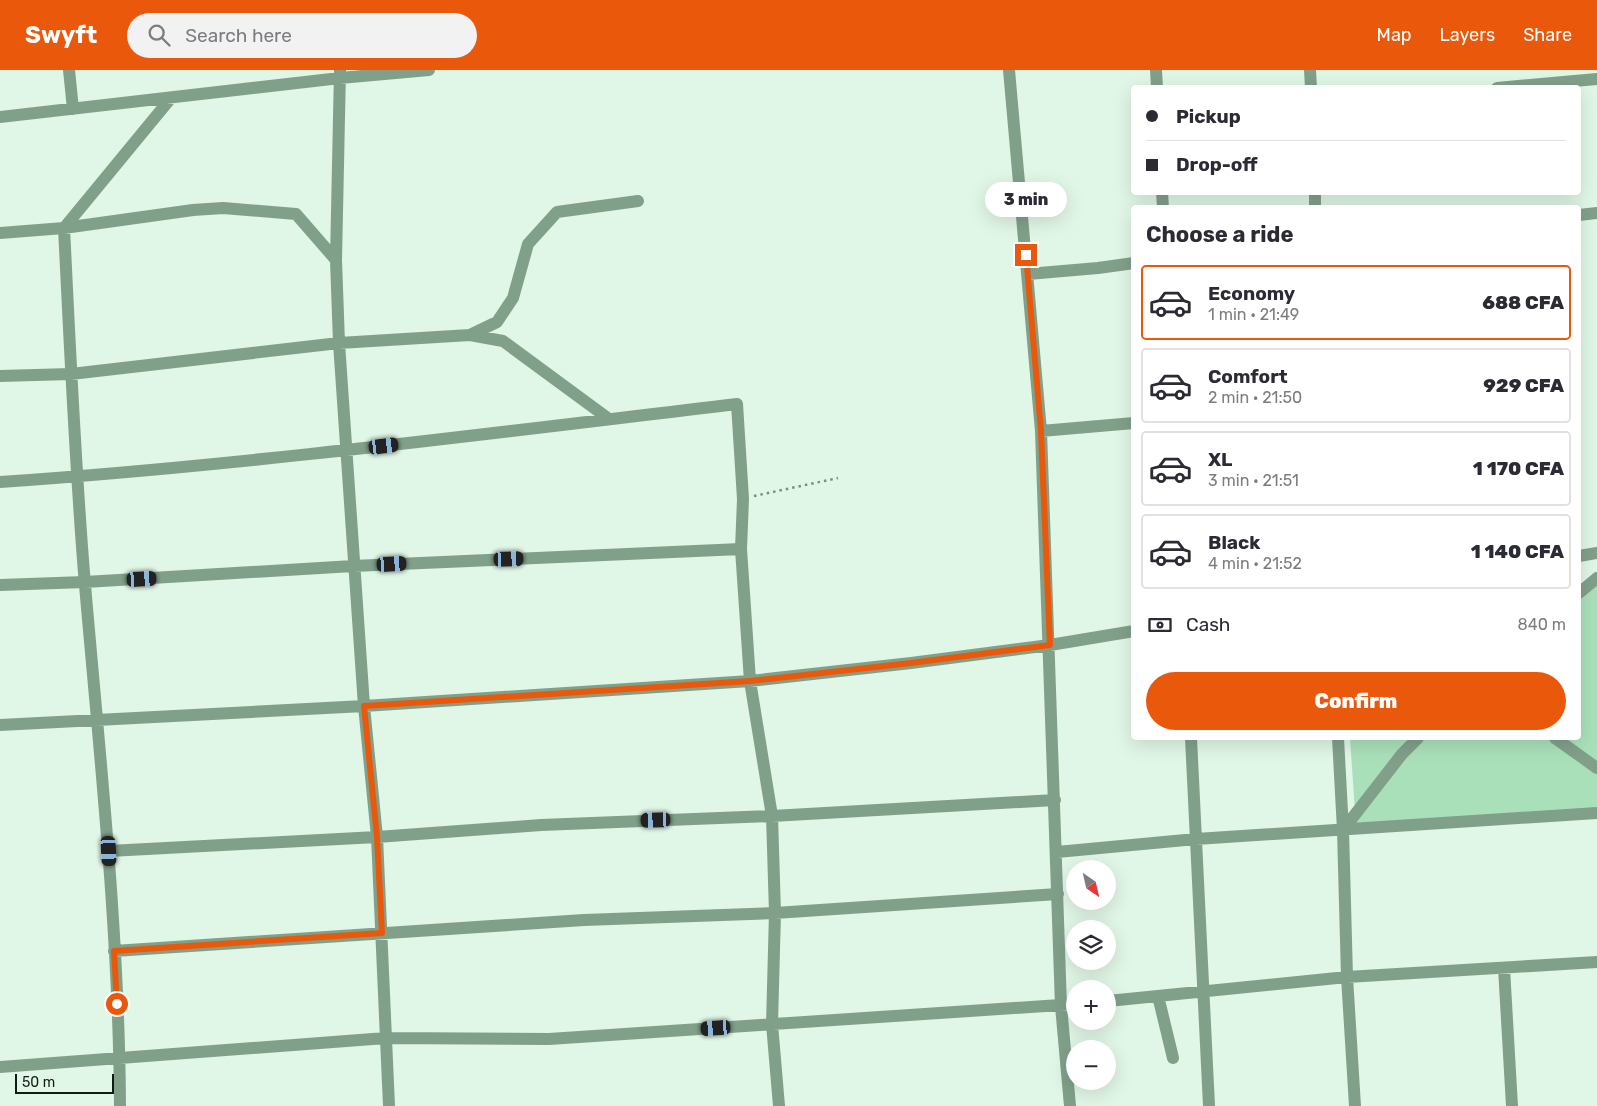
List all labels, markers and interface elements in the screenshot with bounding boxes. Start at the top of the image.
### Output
search box [127,13,477,58]
text: Swyft [25,21,97,49]
icon: search [145,21,173,49]
text: Search here [185,24,292,47]
text: Map [1377,24,1412,46]
text: Layers [1440,24,1495,46]
text: Share [1523,24,1572,46]
text: Pickup [1176,105,1241,128]
text: Drop-off [1176,153,1258,176]
callout: 3 min [985,182,1067,218]
text: 3 min [1004,190,1048,209]
text: Choose a ride [1146,221,1293,248]
route end [1015,244,1037,266]
icon: car [1148,280,1193,325]
text: Economy [1208,282,1295,305]
text: 688 CFA [1482,291,1564,314]
text: 1 min · 21:49 [1208,305,1299,324]
icon: car [1148,363,1193,408]
text: Comfort [1208,365,1288,388]
text: 929 CFA [1483,374,1564,397]
text: 2 min · 21:50 [1208,388,1302,407]
car [368,437,399,455]
icon: car [1148,446,1193,491]
text: XL [1208,448,1232,471]
text: 1 170 CFA [1473,457,1564,480]
text: 3 min · 21:51 [1208,471,1299,490]
icon: car [1148,529,1193,574]
text: Black [1208,531,1260,554]
text: 1 140 CFA [1471,540,1564,563]
car [493,551,524,567]
text: 4 min · 21:52 [1208,554,1302,573]
car [376,556,407,572]
car [126,571,157,587]
icon: cash [1146,611,1174,639]
text: Cash [1186,613,1230,636]
text: 840 m [1518,615,1566,634]
button: Confirm [1146,672,1566,730]
car [640,812,671,828]
car [100,836,117,866]
north arrow [1066,860,1116,910]
map controls [1066,860,1116,1090]
button: layers [1066,920,1116,970]
button: + [1066,980,1116,1030]
route start [106,993,128,1015]
car [700,1019,731,1037]
button: − [1066,1040,1116,1090]
scale bar [15,1071,114,1094]
text: 50 m [22,1074,55,1091]

